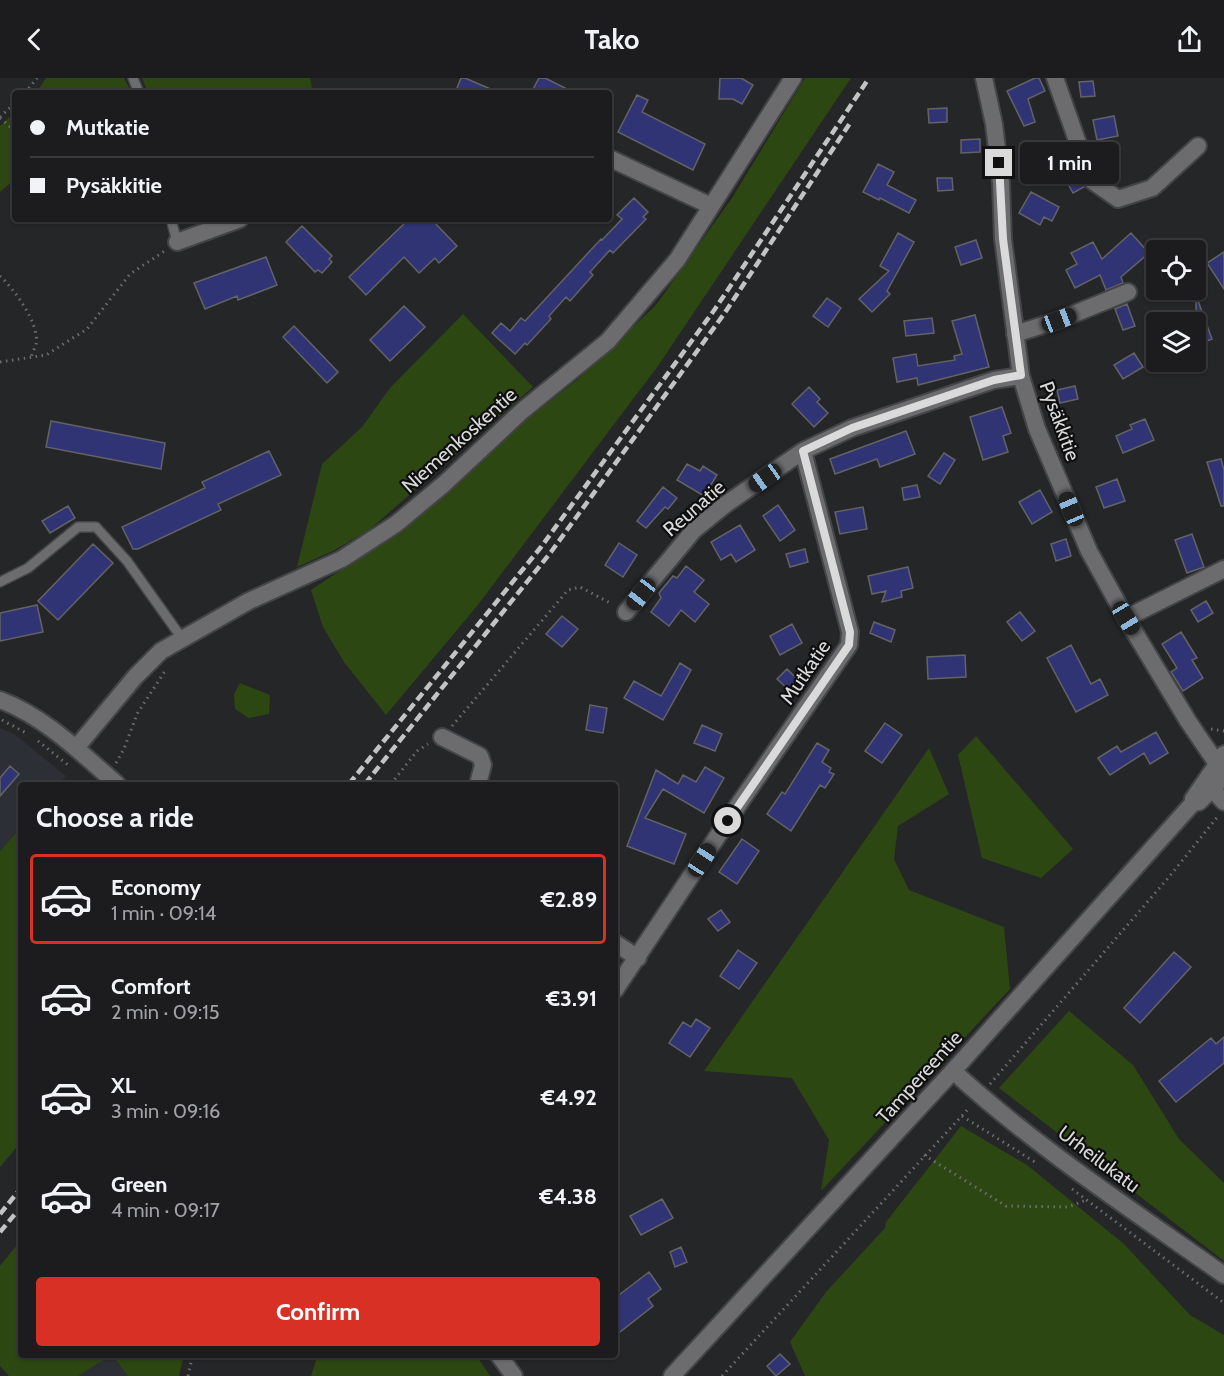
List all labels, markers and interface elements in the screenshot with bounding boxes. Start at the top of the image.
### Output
icon: back [18,23,51,56]
text: Tako [585,23,639,56]
icon: share [1173,23,1206,56]
text: Mutkatie [66,114,149,141]
callout: 1 min [1020,142,1119,184]
route end [985,149,1012,176]
text: 1 min [1047,151,1092,175]
text: Pysäkkitie [66,172,162,199]
map controls [1146,240,1206,372]
button: locate [1146,240,1206,300]
car [1039,305,1079,335]
button: layers [1146,312,1206,372]
street label: Pysäkkitie [1035,378,1085,464]
street label: Niemenkoskentie [397,382,521,498]
car [745,460,785,496]
street label: Reunatie [658,475,730,541]
car [1056,489,1086,529]
car [623,574,659,614]
car [1109,598,1143,638]
street label: Mutkatie [775,635,835,709]
text: Choose a ride [36,801,194,834]
route start [714,807,741,834]
car [685,840,719,880]
icon: car [39,872,93,926]
text: Economy [111,874,201,901]
text: €2.89 [541,886,597,913]
text: 1 min · 09:14 [111,901,216,925]
icon: car [39,971,93,1025]
text: Comfort [111,973,190,1000]
text: €3.91 [546,985,597,1012]
text: 2 min · 09:15 [111,1000,220,1024]
street label: Tampereentie [871,1026,967,1128]
icon: car [39,1070,93,1124]
text: XL [111,1072,136,1099]
text: €4.92 [541,1084,597,1111]
text: 3 min · 09:16 [111,1099,220,1123]
street label: Urheilukatu [1053,1120,1145,1198]
icon: car [39,1169,93,1223]
text: Green [111,1171,167,1198]
text: €4.38 [539,1183,597,1210]
text: 4 min · 09:17 [111,1198,220,1222]
button: Confirm [36,1277,600,1346]

